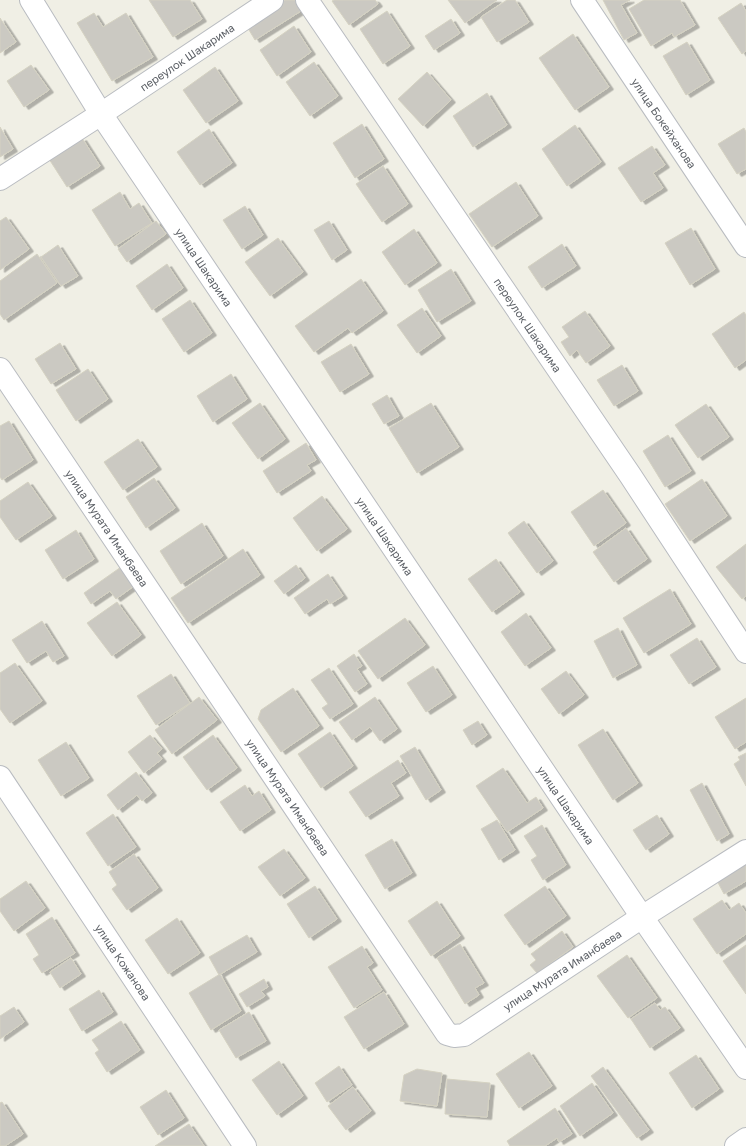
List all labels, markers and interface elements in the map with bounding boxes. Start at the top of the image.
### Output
street label: переулок Шакарима [137,21,237,93]
street label: улица Бокейханова [629,75,699,171]
street label: улица Шакарима [173,225,235,309]
street label: переулок Шакарима [492,275,564,375]
street label: улица Мурата Иманбаева [63,467,151,589]
street label: улица Шакарима [354,494,416,578]
street label: улица Мурата Иманбаева [244,736,332,858]
street label: улица Шакарима [535,763,597,847]
street label: улица Кожанова [93,921,153,1003]
street label: улица Мурата Иманбаева [500,927,624,1013]

